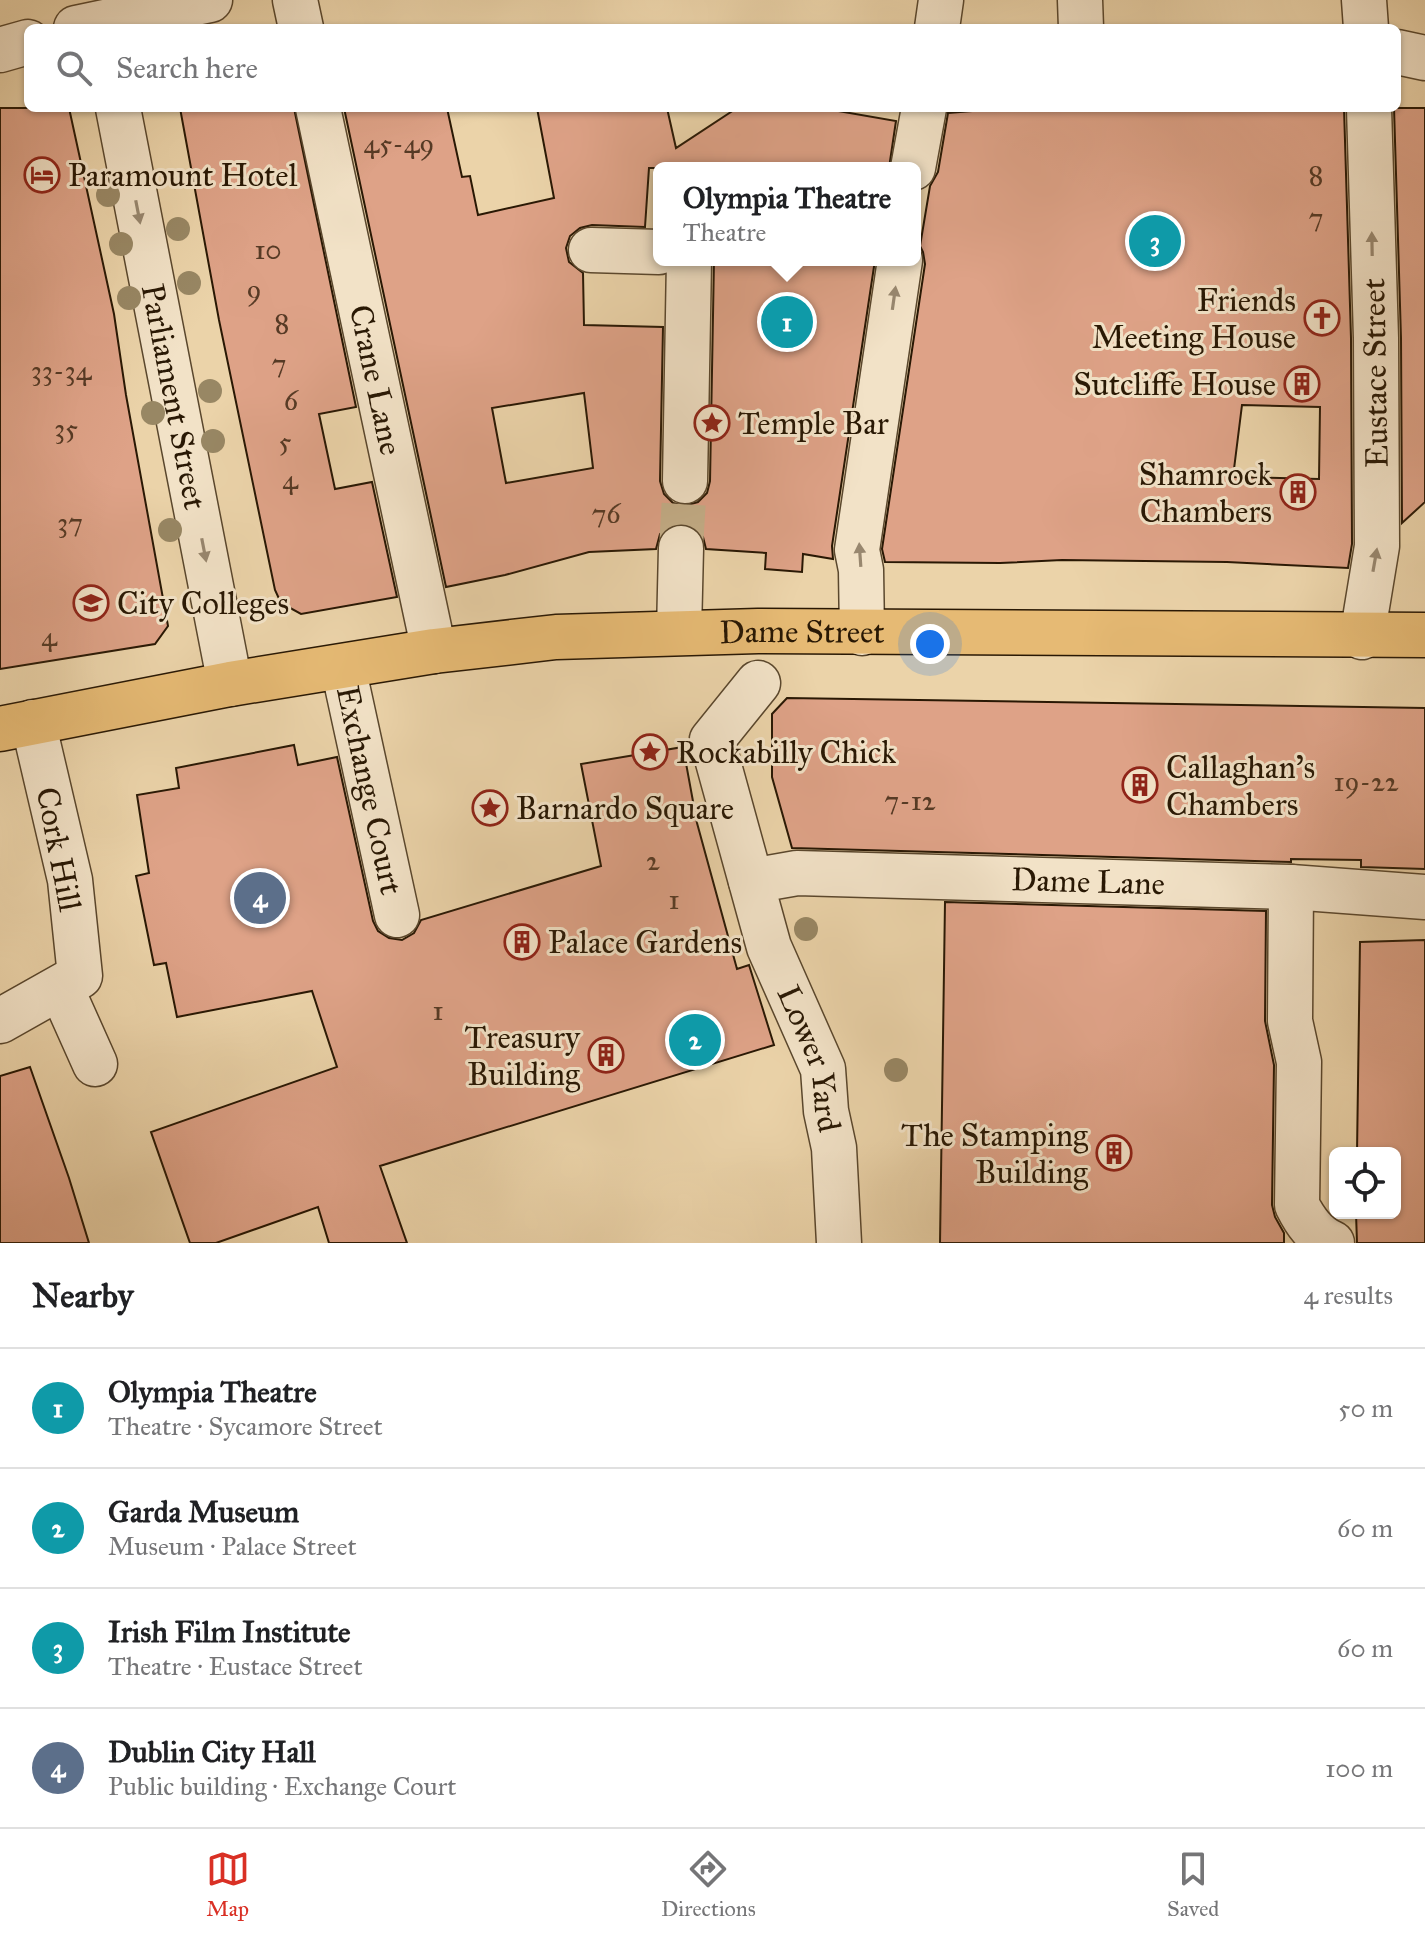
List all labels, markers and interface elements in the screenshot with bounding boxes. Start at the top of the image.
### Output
search box [24,24,1401,112]
icon: search [52,46,96,90]
text: Search here [116,50,258,86]
house number: 45-49 [364,126,434,161]
hotel icon: Paramount Hotel [23,156,61,194]
place label: Paramount Hotel [68,156,298,195]
house number: 8 [1309,158,1323,193]
popup [653,162,921,266]
text: Olympia Theatre [683,180,891,216]
one-way arrow [132,200,145,225]
house number: 7 [1309,200,1323,235]
pin: 3 [1129,211,1181,271]
text: Theatre [683,216,766,248]
one-way arrow [1366,231,1379,256]
house number: 10 [254,232,282,267]
house number: 9 [246,272,262,307]
street label: Eustace Street [1354,278,1397,468]
street label: Parliament Street [133,281,215,513]
place label: Friends Meeting House [1092,281,1296,357]
one-way arrow [888,285,901,310]
pin: 1 [761,292,813,352]
church icon: Friends Meeting House [1303,299,1341,337]
street label: Crane Lane [341,301,411,459]
house number: 8 [275,306,289,341]
house number: 7 [272,346,286,381]
house number: 33-34 [31,353,93,388]
place label: Sutcliffe House [1073,365,1276,404]
building icon: Sutcliffe House [1283,365,1321,403]
house number: 6 [284,383,300,418]
place icon: Temple Bar [693,404,731,442]
place label: Temple Bar [738,404,889,443]
house number: 35 [54,411,78,446]
house number: 5 [278,424,292,459]
place label: Shamrock Chambers [1139,455,1272,531]
house number: 4 [282,462,299,497]
building icon: Shamrock Chambers [1279,473,1317,511]
house number: 76 [591,496,622,531]
house number: 37 [57,505,83,540]
one-way arrow [198,537,210,562]
one-way arrow [853,542,866,567]
one-way arrow [1369,547,1381,572]
school or university icon: City Colleges [72,584,110,622]
place label: City Colleges [117,584,289,623]
street label: Dame Street [719,612,885,652]
house number: 4 [41,619,58,654]
your location [910,624,950,664]
street label: Exchange Court [328,682,411,898]
place icon: Rockabilly Chick [631,733,669,771]
place label: Rockabilly Chick [676,733,896,772]
place label: Callaghan's Chambers [1166,748,1315,824]
house number: 19-22 [1334,764,1399,799]
building icon: Callaghan's Chambers [1121,766,1159,804]
house number: 7-12 [884,783,936,818]
street label: Cork Hill [27,784,90,915]
place icon: Barnardo Square [471,789,509,827]
place label: Barnardo Square [516,789,734,828]
house number: 2 [646,843,660,878]
street label: Dame Lane [1011,860,1165,903]
pin: 4 [234,868,286,928]
house number: 1 [668,882,680,917]
building icon: Palace Gardens [503,923,541,961]
place label: Palace Gardens [548,923,742,962]
street label: Lower Yard [768,979,849,1136]
house number: 1 [432,993,444,1028]
pin: 2 [669,1010,721,1070]
place label: Treasury Building [465,1018,581,1094]
building icon: Treasury Building [587,1036,625,1074]
place label: The Stamping Building [901,1116,1089,1192]
building icon: The Stamping Building [1095,1134,1133,1172]
map controls [1329,1147,1401,1219]
button: locate [1329,1147,1401,1219]
text: Nearby [32,1275,134,1316]
text: 4 results [1304,1279,1393,1311]
text: Olympia Theatre [108,1374,317,1410]
text: 1 [53,1392,63,1424]
text: 50 m [1338,1392,1393,1424]
text: Theatre · Sycamore Street [108,1410,383,1442]
text: Garda Museum [108,1494,299,1530]
text: 2 [52,1512,64,1544]
text: 60 m [1337,1512,1393,1544]
text: Museum · Palace Street [108,1530,357,1562]
text: Irish Film Institute [108,1614,351,1650]
text: 3 [53,1632,63,1664]
text: 60 m [1337,1632,1393,1664]
text: Theatre · Eustace Street [108,1650,363,1682]
text: Dublin City Hall [108,1734,316,1770]
text: 4 [51,1752,65,1784]
text: 100 m [1325,1752,1393,1784]
text: Public building · Exchange Court [108,1770,456,1802]
tab: Map [206,1847,250,1922]
tab: Directions [661,1847,756,1922]
tab: Saved [1167,1847,1219,1922]

